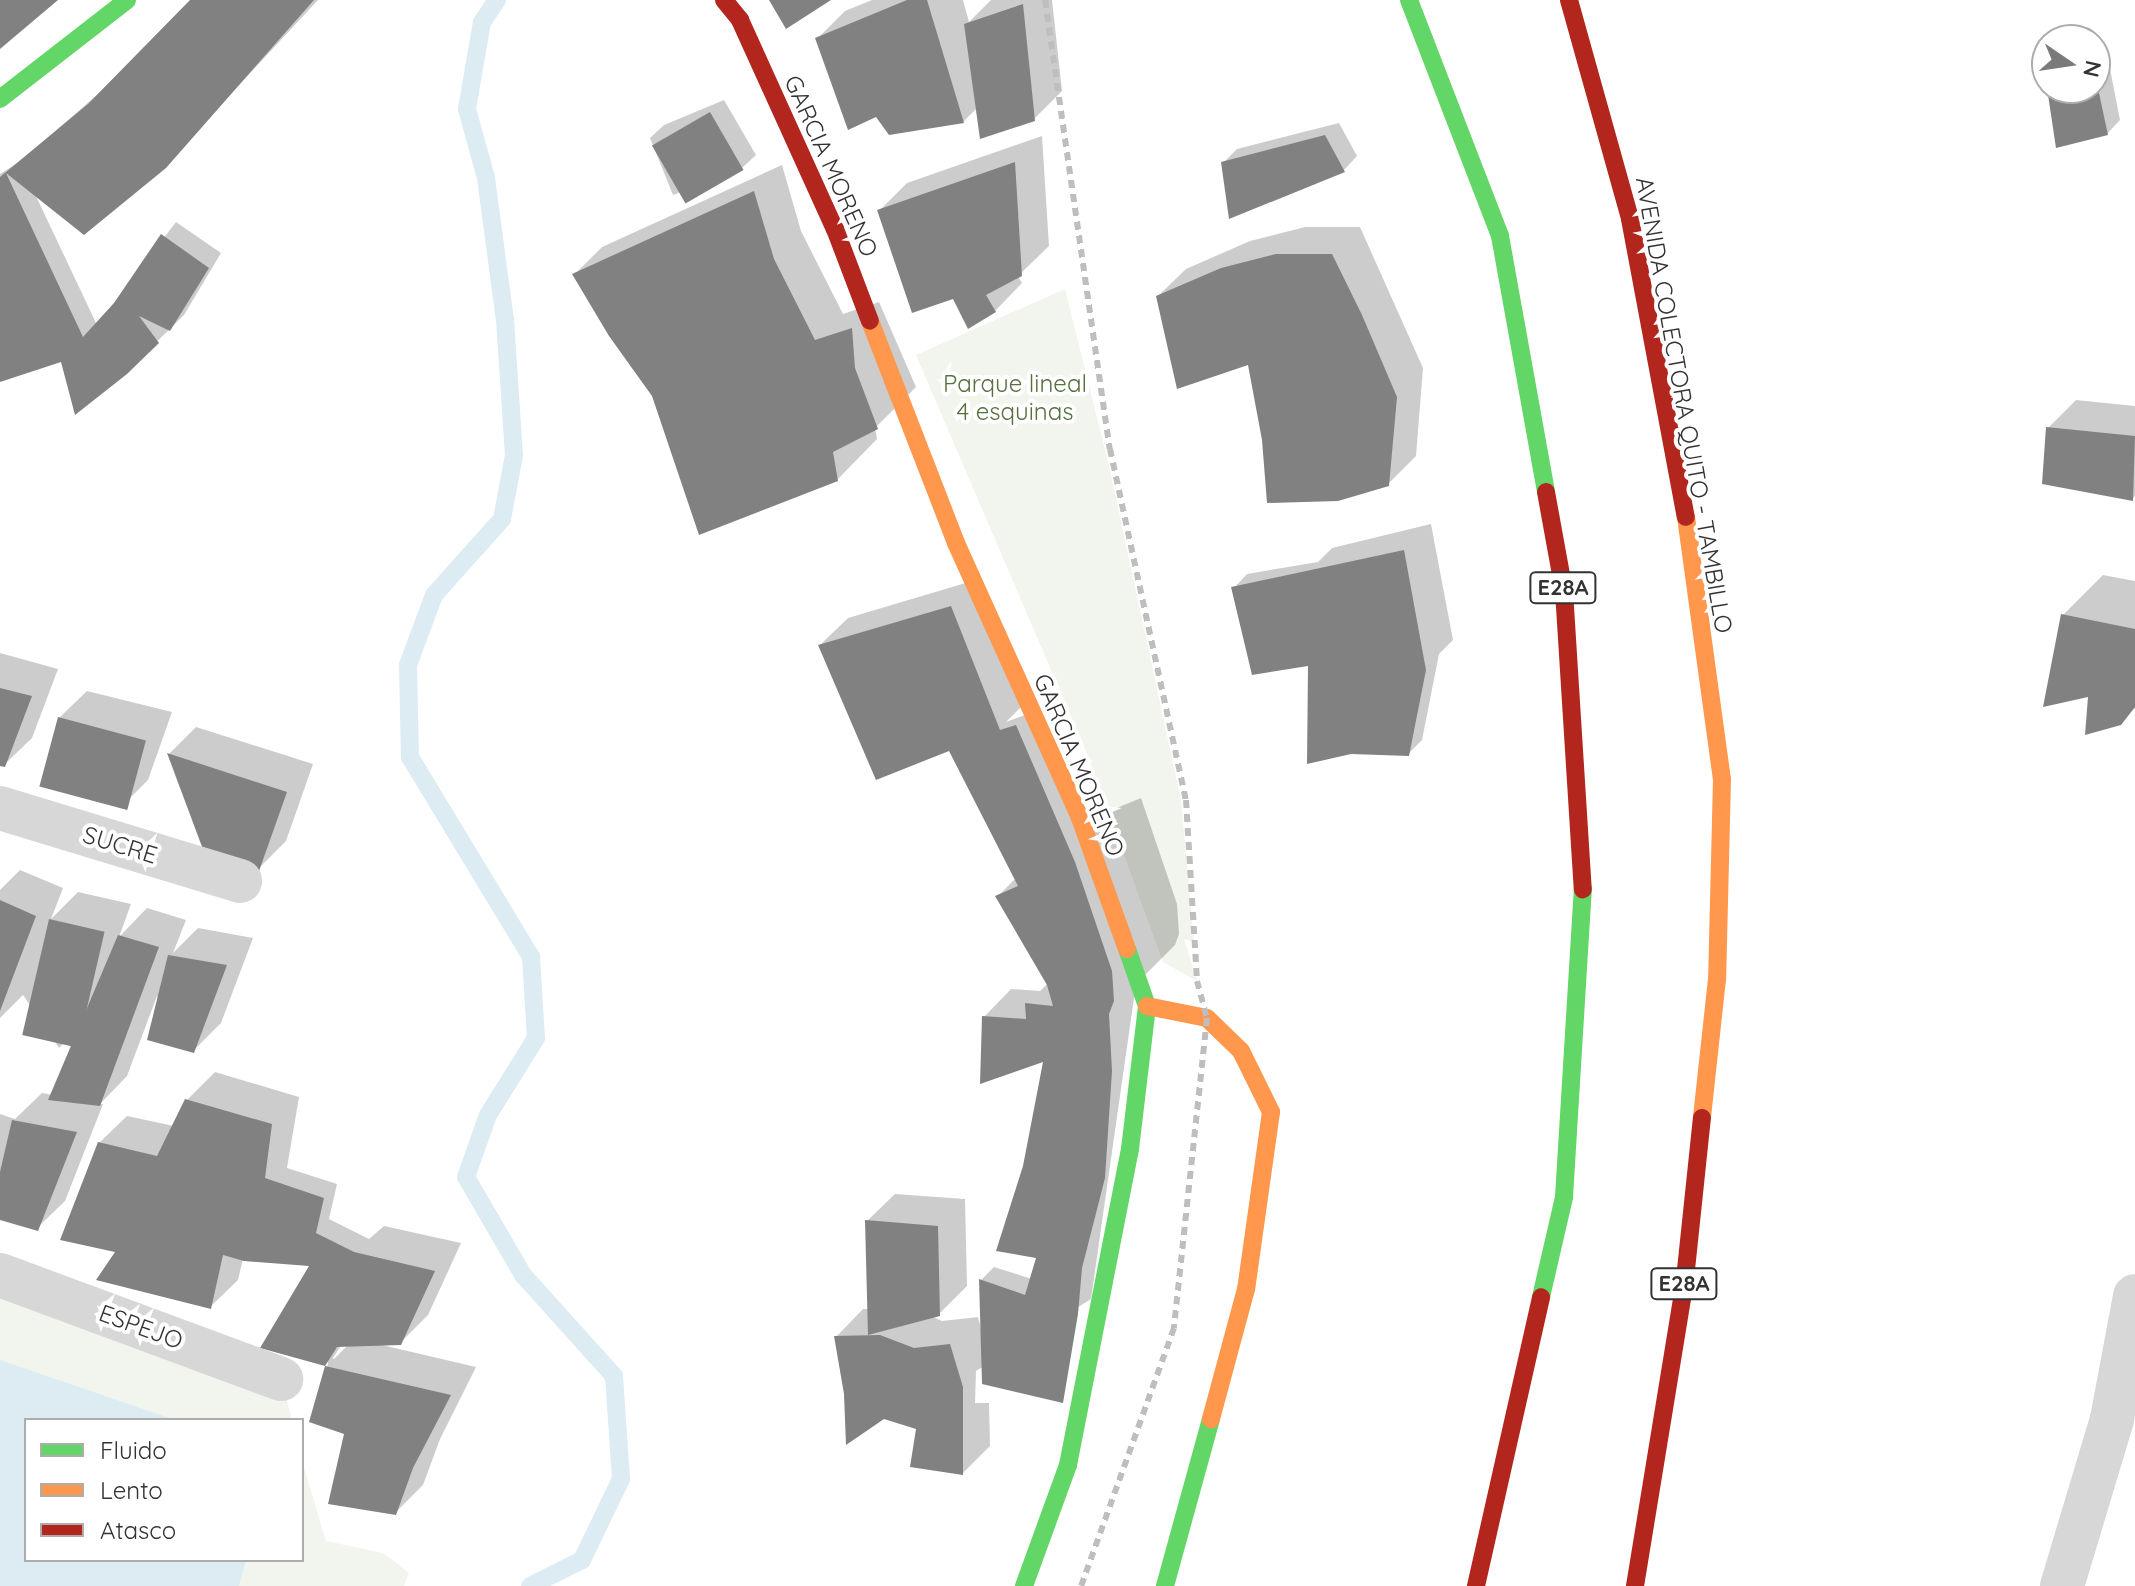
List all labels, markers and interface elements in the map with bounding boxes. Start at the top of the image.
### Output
north arrow [2031,24,2111,104]
text: N [2077,58,2108,80]
street label: GARCIA MORENO [778,71,884,261]
street label: AVENIDA COLECTORA QUITO - TAMBILLO [1630,175,1738,635]
park label: Parque lineal 4 esquinas [943,370,1087,426]
road number: E28A [1529,570,1597,606]
street label: GARCIA MORENO [1028,669,1130,861]
street label: SUCRE [79,820,161,870]
road number: E28A [1650,1266,1718,1302]
street label: ESPEJO [95,1299,187,1355]
legend [24,1418,304,1562]
text: Fluido [100,1435,167,1465]
text: Lento [100,1475,163,1505]
text: Atasco [100,1515,176,1545]

